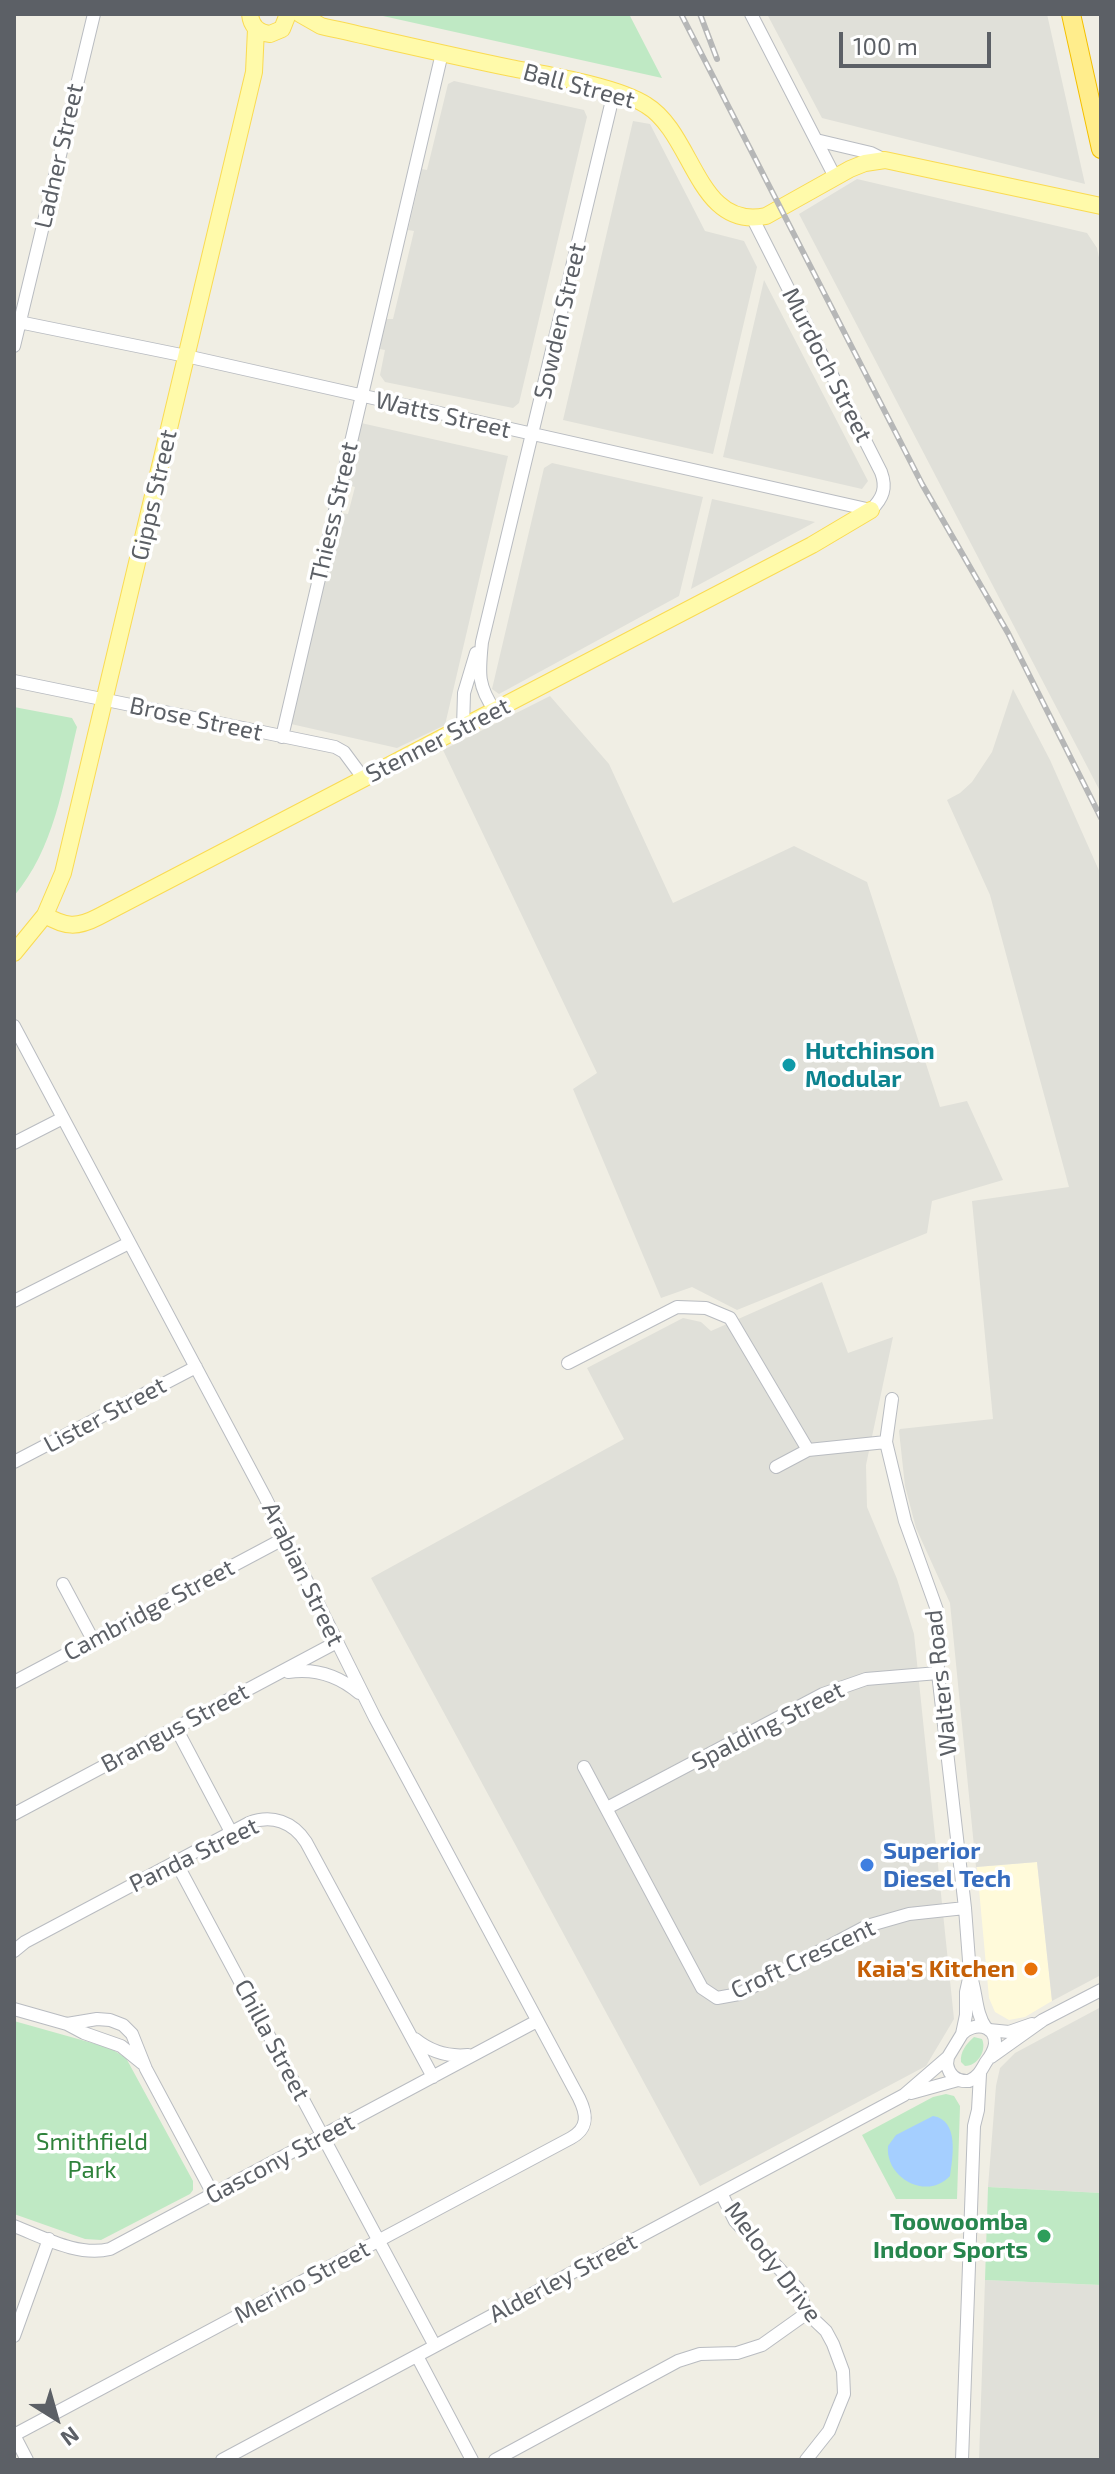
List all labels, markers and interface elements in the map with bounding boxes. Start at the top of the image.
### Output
scale bar [843,16,995,66]
text: 100 m [853,31,918,60]
street label: Ball Street [520,57,638,115]
street label: Ladner Street [28,81,90,231]
street label: Sowden Street [528,240,592,402]
street label: Murdoch Street [776,283,878,447]
street label: Watts Street [372,385,514,445]
street label: Gipps Street [125,427,183,563]
street label: Thiess Street [304,439,364,585]
street label: Brose Street [127,691,265,747]
street label: Stenner Street [361,691,515,789]
place label: Hutchinson Modular [805,1037,935,1093]
marker: Hutchinson Modular [780,1056,798,1074]
street label: Lister Street [39,1371,171,1459]
street label: Arabian Street [256,1497,350,1651]
street label: Cambridge Street [59,1553,239,1667]
street label: Walters Road [919,1608,963,1758]
street label: Spalding Street [687,1675,849,1777]
street label: Brangus Street [96,1677,254,1779]
street label: Panda Street [125,1811,263,1899]
place label: Superior Diesel Tech [883,1837,1011,1893]
marker: Superior Diesel Tech [858,1856,876,1874]
street label: Croft Crescent [726,1913,880,2005]
place label: Kaia's Kitchen [857,1955,1015,1983]
marker: Kaia's Kitchen [1022,1960,1040,1978]
street label: Chilla Street [228,1974,316,2106]
street label: Gascony Street [201,2108,359,2210]
park label: Smithfield Park [36,2128,148,2184]
street label: Melody Drive [718,2196,828,2328]
place label: Toowoomba Indoor Sports [873,2208,1028,2264]
street label: Alderley Street [484,2227,642,2329]
marker: Toowoomba Indoor Sports [1035,2227,1053,2245]
street label: Merino Street [229,2234,375,2330]
north arrow [16,2378,96,2458]
text: N [56,2422,85,2452]

